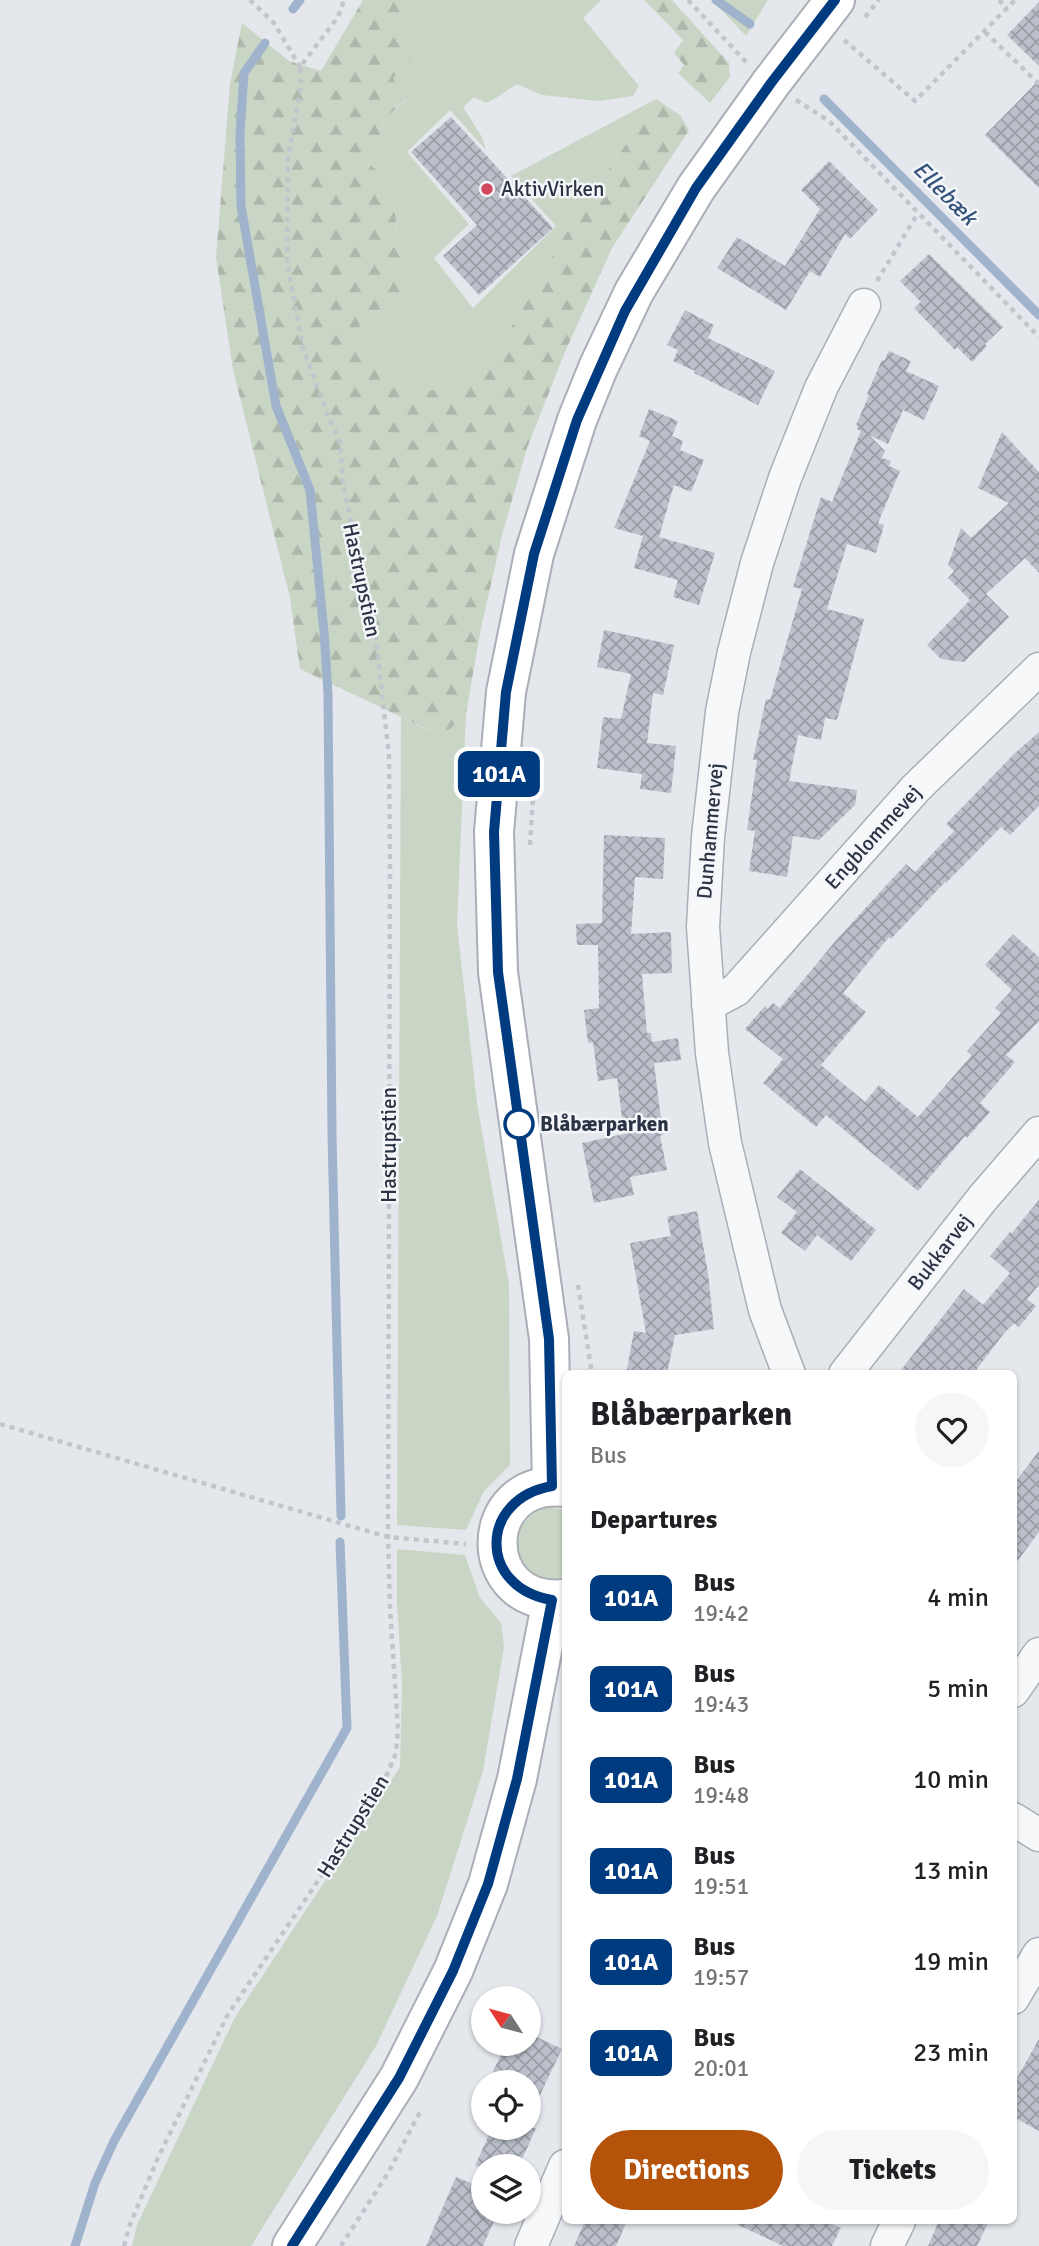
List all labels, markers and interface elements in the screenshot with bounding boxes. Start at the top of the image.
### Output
water label: Ellebæk [907,155,985,233]
place label: AktivVirken [501,176,605,202]
marker: AktivVirken [479,181,495,197]
street label: Hastrupstien [337,521,387,639]
line badge: 101A [450,751,548,797]
text: 101A [472,759,526,789]
street label: Dunhammervej [691,762,729,900]
street label: Engblommevej [819,779,927,895]
street label: Hastrupstien [376,1087,402,1203]
marker: Blåbærparken [504,1109,534,1139]
place label: Blåbærparken [540,1111,669,1137]
street label: Bukkarvej [902,1209,978,1295]
button: heart [915,1393,989,1467]
text: Blåbærparken [590,1394,792,1435]
text: Bus [590,1441,627,1470]
text: Departures [590,1504,717,1536]
text: Bus [693,1567,735,1599]
text: 4 min [927,1582,989,1614]
text: 101A [604,1583,658,1613]
text: 19:42 [693,1599,749,1628]
text: Bus [693,1658,735,1690]
text: 5 min [927,1673,989,1705]
text: 101A [604,1674,658,1704]
text: 19:43 [693,1690,749,1719]
text: Bus [693,1749,735,1781]
text: 10 min [913,1764,989,1796]
text: 101A [604,1765,658,1795]
street label: Hastrupstien [311,1770,395,1882]
text: 19:48 [693,1781,749,1810]
text: Bus [693,1840,735,1872]
text: 13 min [913,1855,989,1887]
text: 101A [604,1856,658,1886]
text: 19:51 [693,1872,749,1901]
text: Bus [693,1931,735,1963]
text: 19 min [913,1946,989,1978]
text: 101A [604,1947,658,1977]
text: 19:57 [693,1963,749,1992]
north arrow [471,1986,541,2056]
map controls [471,1986,541,2224]
text: Bus [693,2022,735,2054]
text: 23 min [913,2037,989,2069]
text: 101A [604,2038,658,2068]
text: 20:01 [693,2054,749,2083]
button: locate [471,2070,541,2140]
button: Directions [590,2130,783,2210]
button: Tickets [797,2130,989,2210]
button: layers [471,2154,541,2224]

